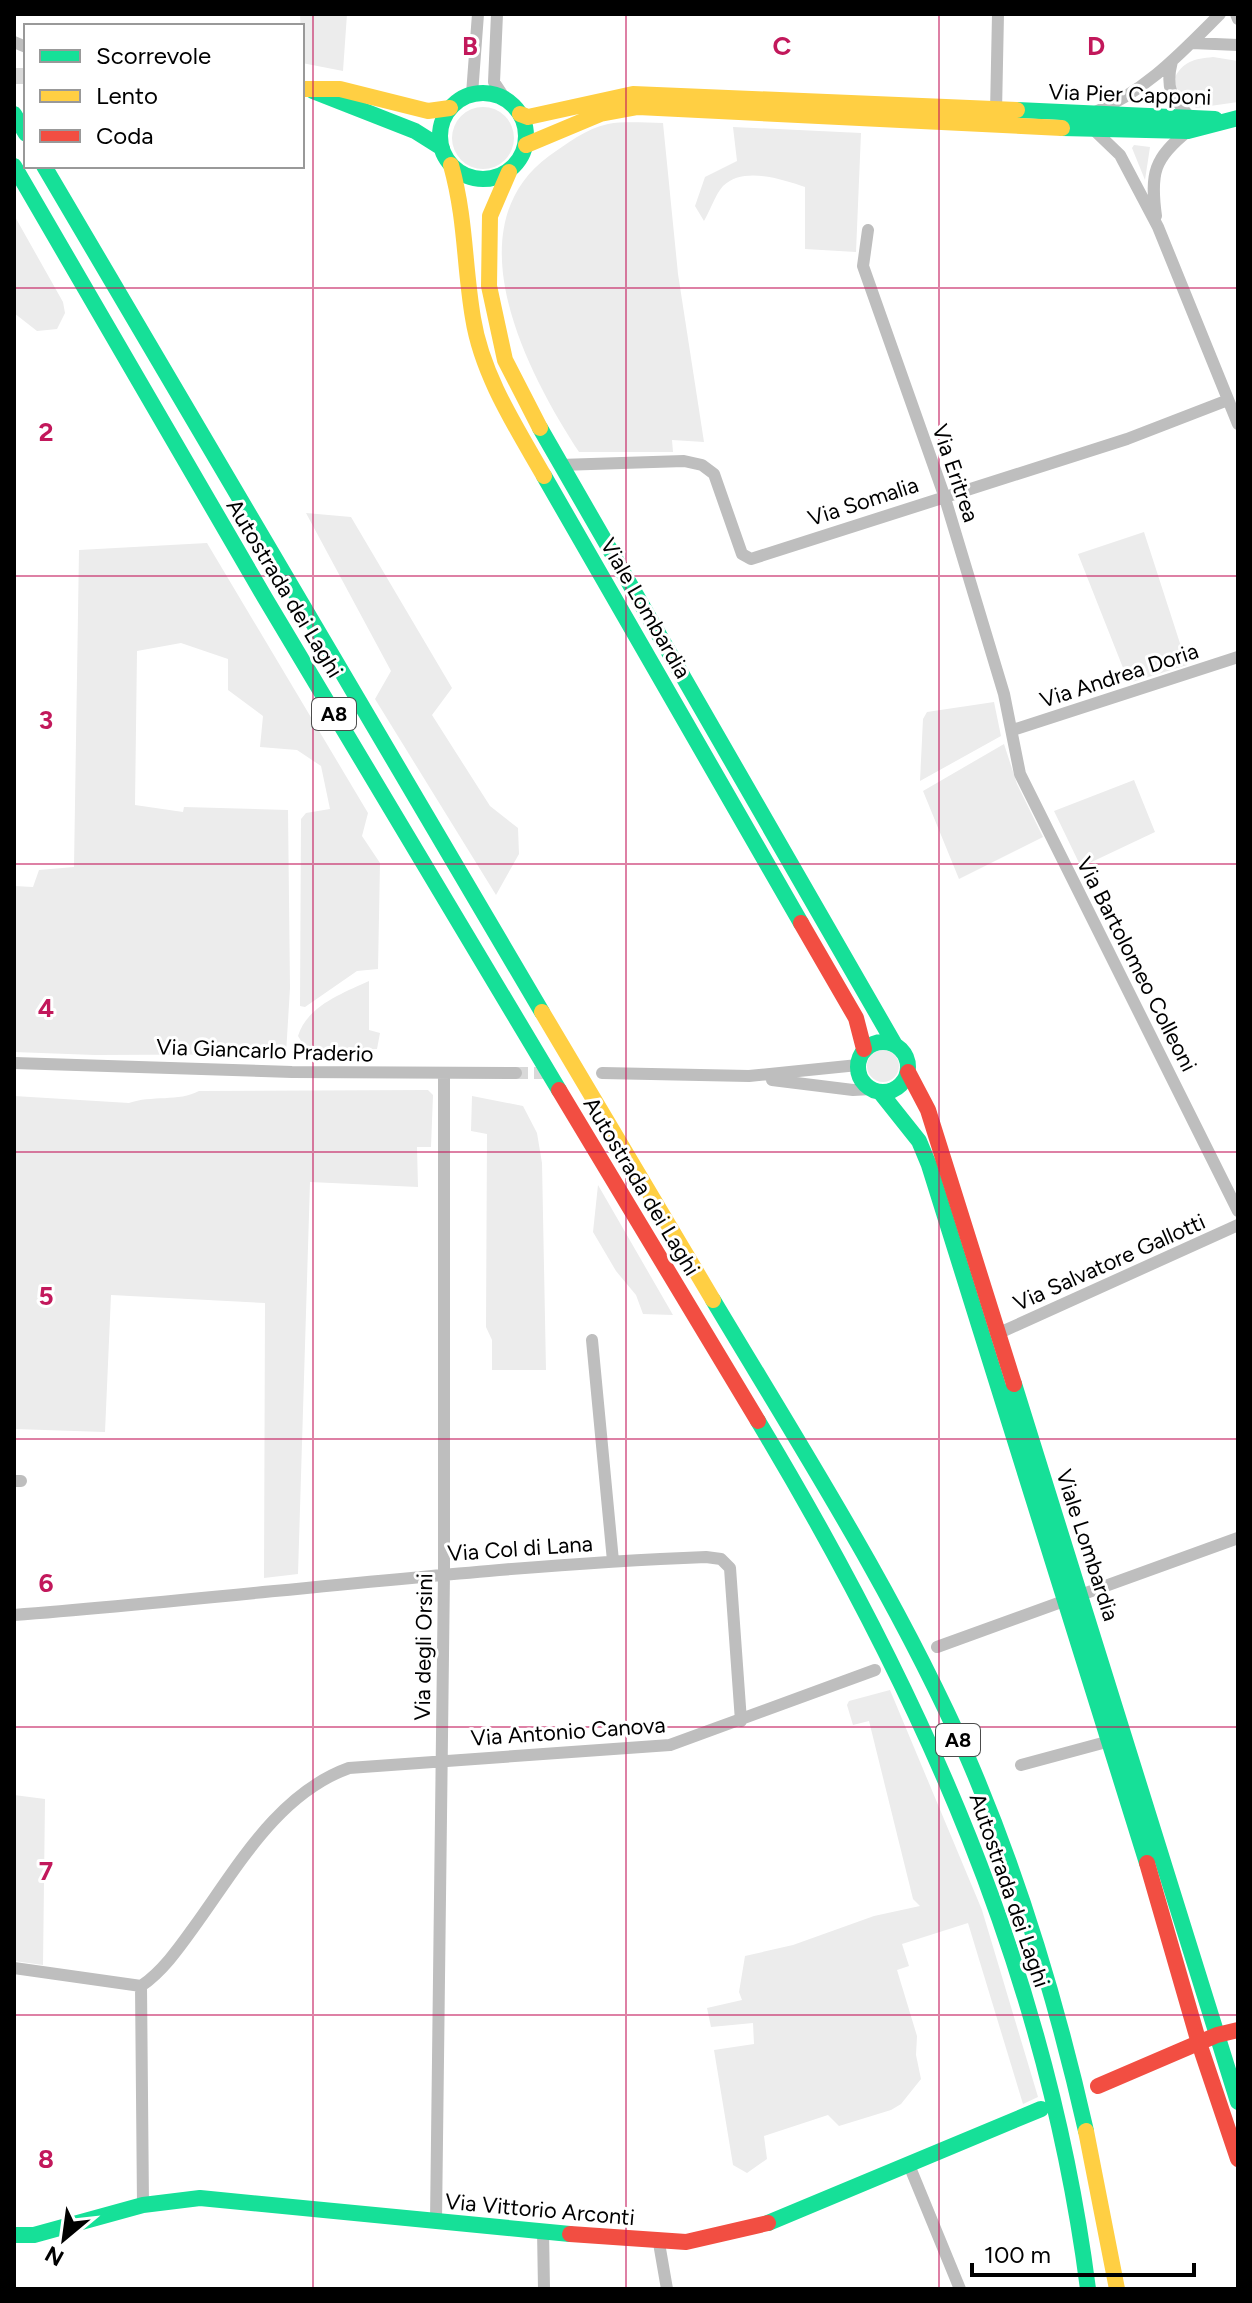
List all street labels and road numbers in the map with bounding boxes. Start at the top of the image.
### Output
street label: Via Pier Capponi [1048,78,1212,111]
street label: Via Eritrea [926,421,985,526]
street label: Via Somalia [805,471,922,532]
street label: Autostrada dei Laghi [221,494,349,682]
street label: Viale Lombardia [594,533,697,683]
street label: Via Andrea Doria [1037,637,1202,714]
road number: A8 [312,698,356,730]
street label: Via Bartolomeo Colleoni [1071,852,1202,1076]
street label: Via Giancarlo Praderio [156,1033,374,1068]
street label: Autostrada dei Laghi [578,1092,706,1280]
street label: Via Salvatore Gallotti [1009,1208,1209,1317]
street label: Viale Lombardia [1050,1466,1125,1624]
street label: Via Col di Lana [447,1530,594,1567]
street label: Via degli Orsini [409,1573,438,1721]
street label: Via Antonio Canova [470,1711,666,1752]
road number: A8 [936,1724,980,1756]
street label: Autostrada dei Laghi [964,1790,1055,1991]
street label: Via Vittorio Arconti [444,2188,636,2231]

